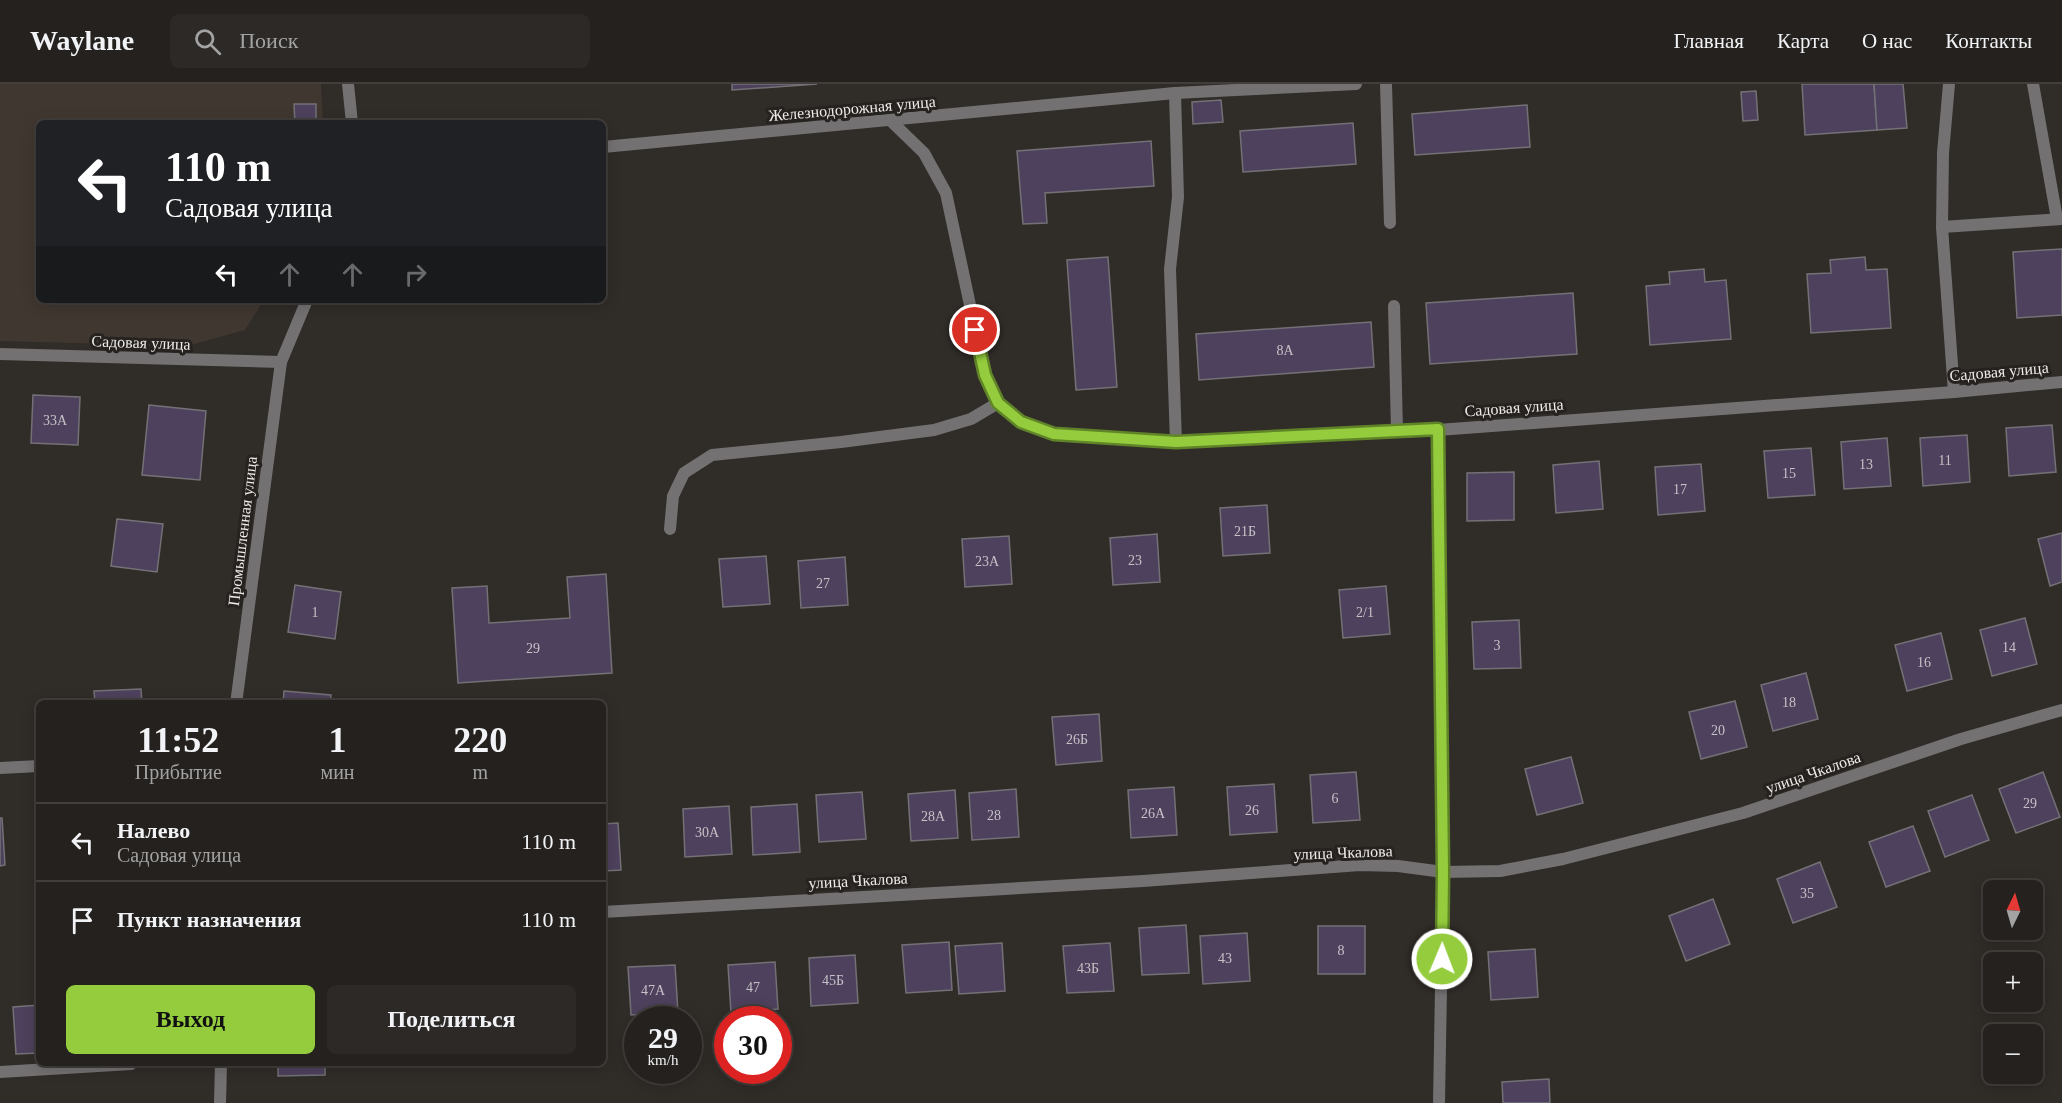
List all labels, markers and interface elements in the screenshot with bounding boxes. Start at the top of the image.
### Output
search box [170,14,590,68]
text: Waylane [30,25,134,56]
icon: search [191,25,224,58]
text: Поиск [239,28,298,53]
text: Главная [1674,29,1744,53]
text: Карта [1777,29,1829,53]
text: О нас [1862,29,1912,53]
text: Контакты [1945,29,2032,53]
street label: Железнодорожная улица [768,93,936,125]
icon: left [66,144,144,222]
text: 110 m [165,144,271,190]
text: Садовая улица [165,193,332,223]
icon: left [210,258,243,291]
icon: ahead [273,258,306,291]
icon: ahead [336,258,369,291]
icon: right [399,258,432,291]
pin [949,304,1000,355]
icon: arrive [958,313,991,346]
street label: Садовая улица [91,332,191,354]
house number: 8А [1276,343,1294,358]
street label: Садовая улица [1949,359,2049,385]
street label: Садовая улица [1464,396,1564,420]
house number: 33А [43,413,68,428]
house number: 11 [1938,453,1952,468]
street label: Промышленная улица [225,455,261,607]
house number: 13 [1859,457,1873,472]
house number: 15 [1782,466,1796,481]
house number: 17 [1673,482,1687,497]
house number: 21Б [1234,524,1256,539]
house number: 23 [1128,553,1142,568]
house number: 23А [975,554,1000,569]
house number: 27 [816,576,830,591]
house number: 1 [312,605,319,620]
house number: 2/1 [1356,605,1374,620]
house number: 3 [1494,638,1501,653]
house number: 14 [2002,640,2016,655]
house number: 29 [526,641,540,656]
house number: 16 [1917,655,1931,670]
house number: 18 [1782,695,1796,710]
text: 11:52 [137,720,219,760]
text: 1 [329,720,347,760]
text: 220 [453,720,507,760]
house number: 20 [1711,723,1725,738]
house number: 26Б [1066,732,1088,747]
street label: улица Чкалова [1764,748,1863,798]
text: Прибытие [135,761,222,783]
text: мин [321,761,355,783]
text: m [472,761,488,783]
house number: 6 [1332,791,1339,806]
house number: 29 [2023,796,2037,811]
house number: 26 [1245,803,1259,818]
house number: 26А [1141,806,1166,821]
house number: 28 [987,808,1001,823]
house number: 28А [921,809,946,824]
text: Налево [117,818,190,843]
house number: 30А [695,825,720,840]
icon: left [66,826,99,859]
text: 110 m [521,829,576,854]
street label: улица Чкалова [1293,842,1393,864]
text: Садовая улица [117,844,241,866]
street label: улица Чкалова [808,869,908,893]
north arrow [1983,880,2043,940]
map controls [1983,880,2043,1084]
house number: 35 [1800,886,1814,901]
icon: arrive [66,904,99,937]
text: Пункт назначения [117,907,302,932]
text: 110 m [521,907,576,932]
position arrow [1410,927,1474,991]
house number: 8 [1338,943,1345,958]
house number: 43 [1218,951,1232,966]
button: + [1983,952,2043,1012]
house number: 43Б [1077,961,1099,976]
house number: 45Б [822,973,844,988]
house number: 47 [746,980,760,995]
house number: 47А [641,983,666,998]
button: Выход [66,985,315,1054]
button: Поделиться [327,985,576,1054]
speed limit sign: 30 [714,1006,792,1084]
text: 29 [648,1021,678,1054]
button: − [1983,1024,2043,1084]
text: km/h [648,1052,678,1068]

